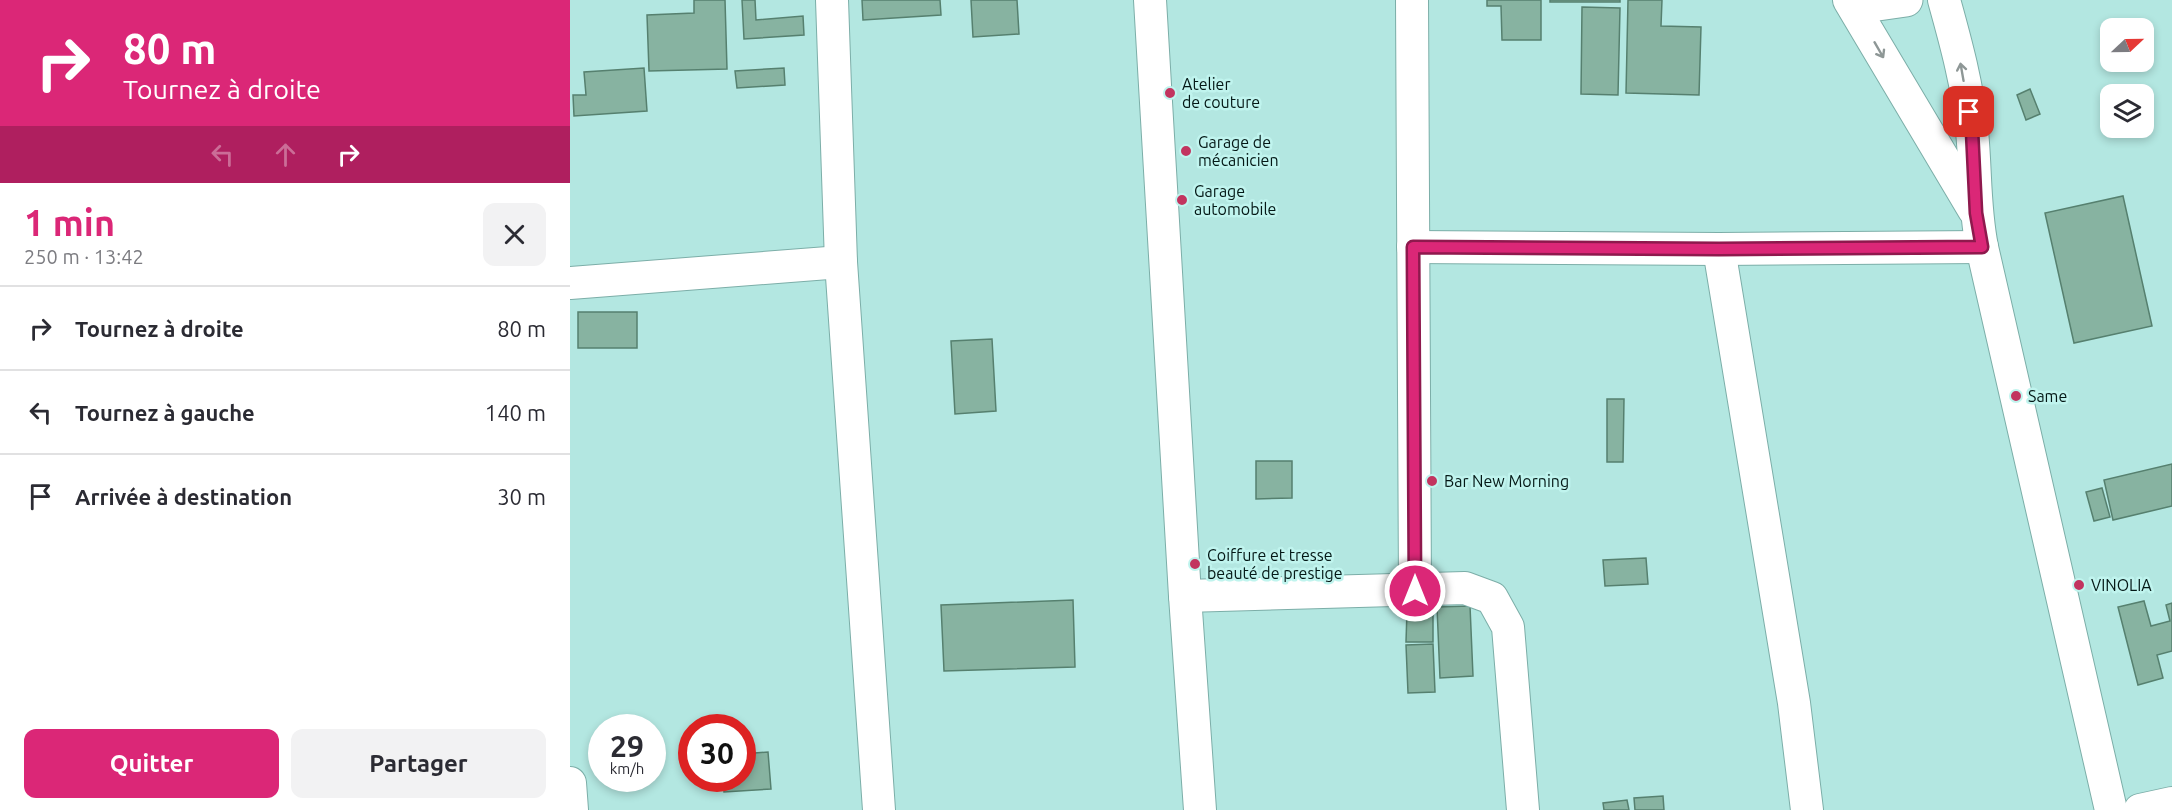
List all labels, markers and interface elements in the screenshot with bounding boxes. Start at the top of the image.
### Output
north arrow [2100,18,2154,72]
map controls [2100,18,2154,138]
icon: right [24,24,102,102]
text: 80 m [123,25,217,72]
one-way arrow [1873,41,1885,58]
one-way arrow [1956,63,1967,82]
text: Tournez à droite [123,74,321,104]
place label: Atelier de couture [1182,75,1260,111]
button: layers [2100,84,2154,138]
marker: Atelier de couture [1163,86,1177,100]
pin [1943,86,1994,137]
icon: arrive [1952,95,1985,128]
place label: Garage de mécanicien [1198,133,1279,169]
icon: left [206,138,239,171]
icon: ahead [269,138,302,171]
icon: right [332,138,365,171]
marker: Garage de mécanicien [1179,144,1193,158]
place label: Garage automobile [1194,182,1276,218]
marker: Garage automobile [1175,193,1189,207]
text: 1 min [24,202,115,243]
button: close [483,203,546,266]
text: 250 m · 13:42 [24,245,144,268]
icon: right [24,312,57,345]
text: Tournez à droite [75,316,244,341]
text: 80 m [497,316,546,341]
place label: Same [2028,387,2067,405]
marker: Same [2009,389,2023,403]
icon: left [24,396,57,429]
text: Tournez à gauche [75,400,255,425]
text: 140 m [485,400,546,425]
place label: Bar New Morning [1444,472,1569,490]
marker: Bar New Morning [1425,474,1439,488]
icon: arrive [24,480,57,513]
text: Arrivée à destination [75,484,292,509]
text: 30 m [497,484,546,509]
place label: Coiffure et tresse beauté de prestige [1207,546,1343,582]
marker: Coiffure et tresse beauté de prestige [1188,557,1202,571]
position arrow [1383,559,1447,623]
place label: VINOLIA [2091,576,2152,594]
marker: VINOLIA [2072,578,2086,592]
speed limit sign: 30 [678,714,756,792]
button: Quitter [24,729,279,798]
button: Partager [291,729,546,798]
text: 29 [610,729,644,763]
text: km/h [610,760,644,777]

